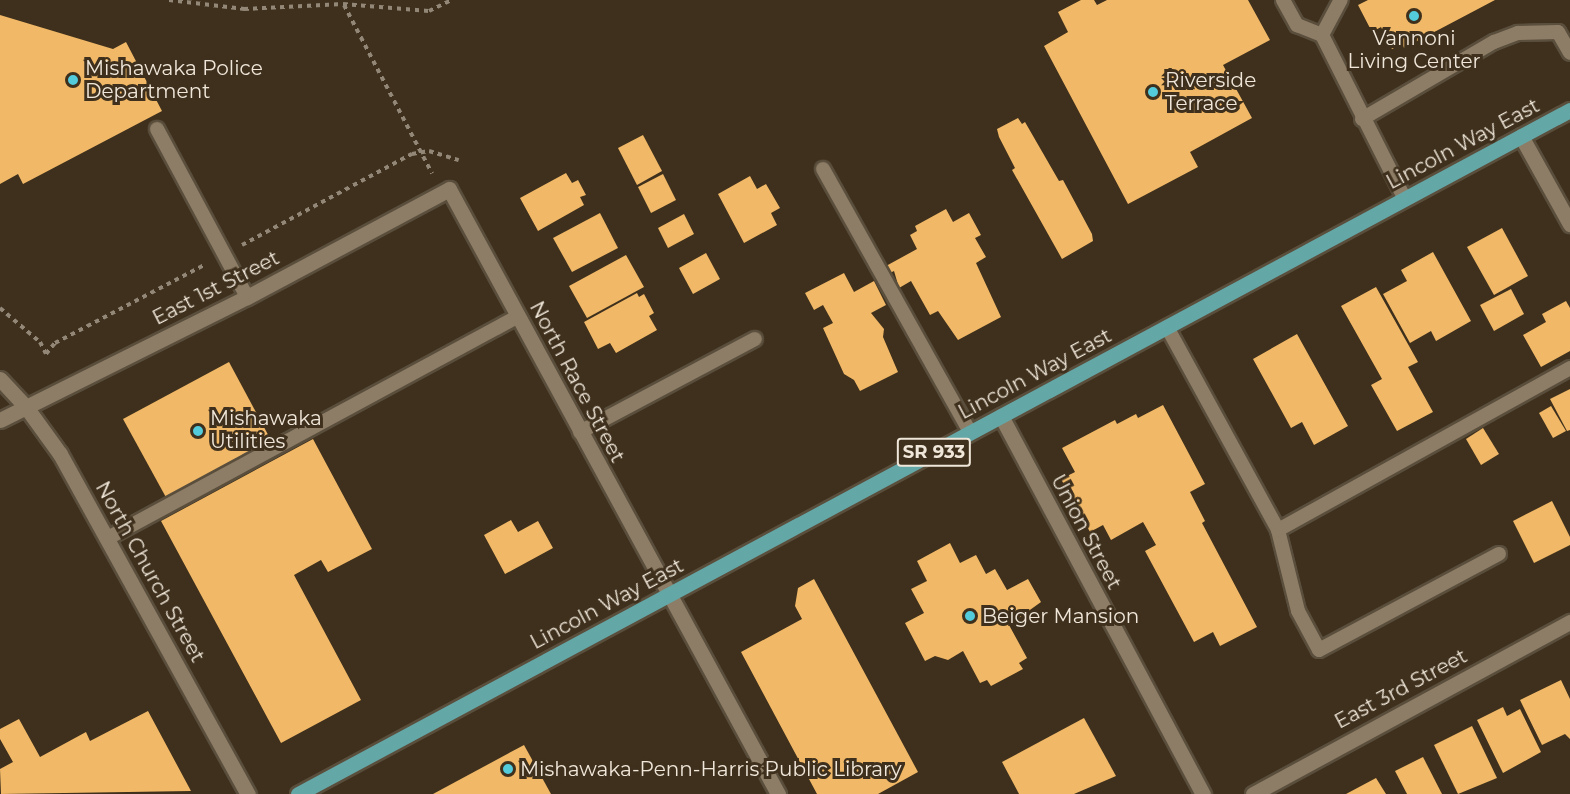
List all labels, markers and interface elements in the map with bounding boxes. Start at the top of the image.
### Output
marker: Vannoni Living Center [1407,9,1421,23]
place label: Vannoni Living Center [1347,26,1481,73]
place label: Mishawaka Police Department [85,56,263,103]
place label: Riverside Terrace [1165,68,1256,115]
marker: Mishawaka Police Department [66,73,80,87]
marker: Riverside Terrace [1146,85,1160,99]
street label: Lincoln Way East [1382,94,1544,194]
street label: East 1st Street [149,246,283,330]
street label: North Race Street [524,297,630,467]
street label: Lincoln Way East [954,324,1116,424]
place label: Mishawaka Utilities [210,407,322,454]
marker: Mishawaka Utilities [191,424,205,438]
road number: SR 933 [896,437,972,467]
street label: Union Street [1046,471,1126,593]
street label: North Church Street [90,477,210,667]
street label: Lincoln Way East [526,554,688,654]
place label: Beiger Mansion [982,604,1139,628]
marker: Beiger Mansion [963,609,977,623]
street label: East 3rd Street [1331,644,1471,734]
place label: Mishawaka-Penn-Harris Public Library [520,757,902,781]
marker: Mishawaka-Penn-Harris Public Library [501,762,515,776]

